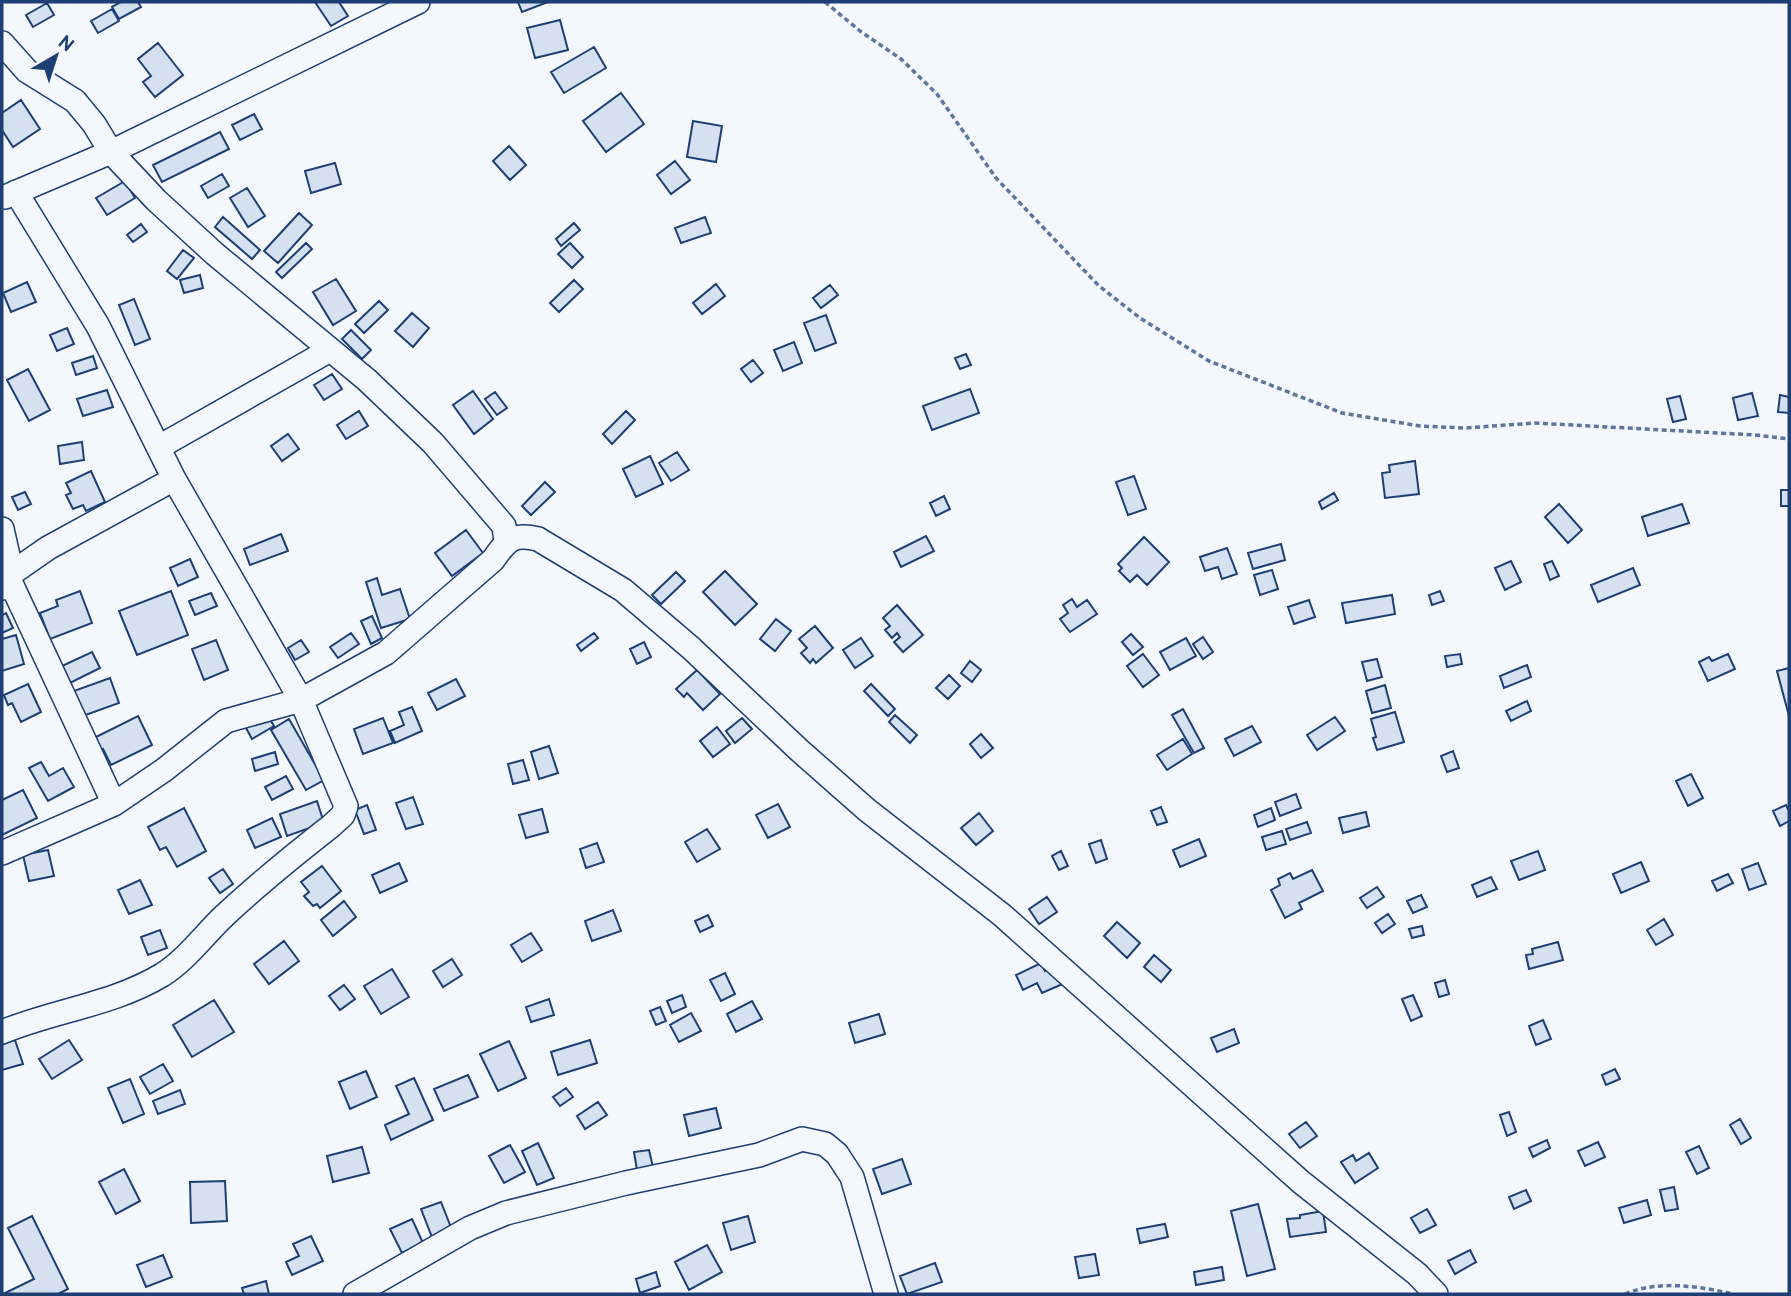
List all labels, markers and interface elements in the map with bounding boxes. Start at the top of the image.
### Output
north arrow [21,21,91,91]
text: N [53,31,78,58]

